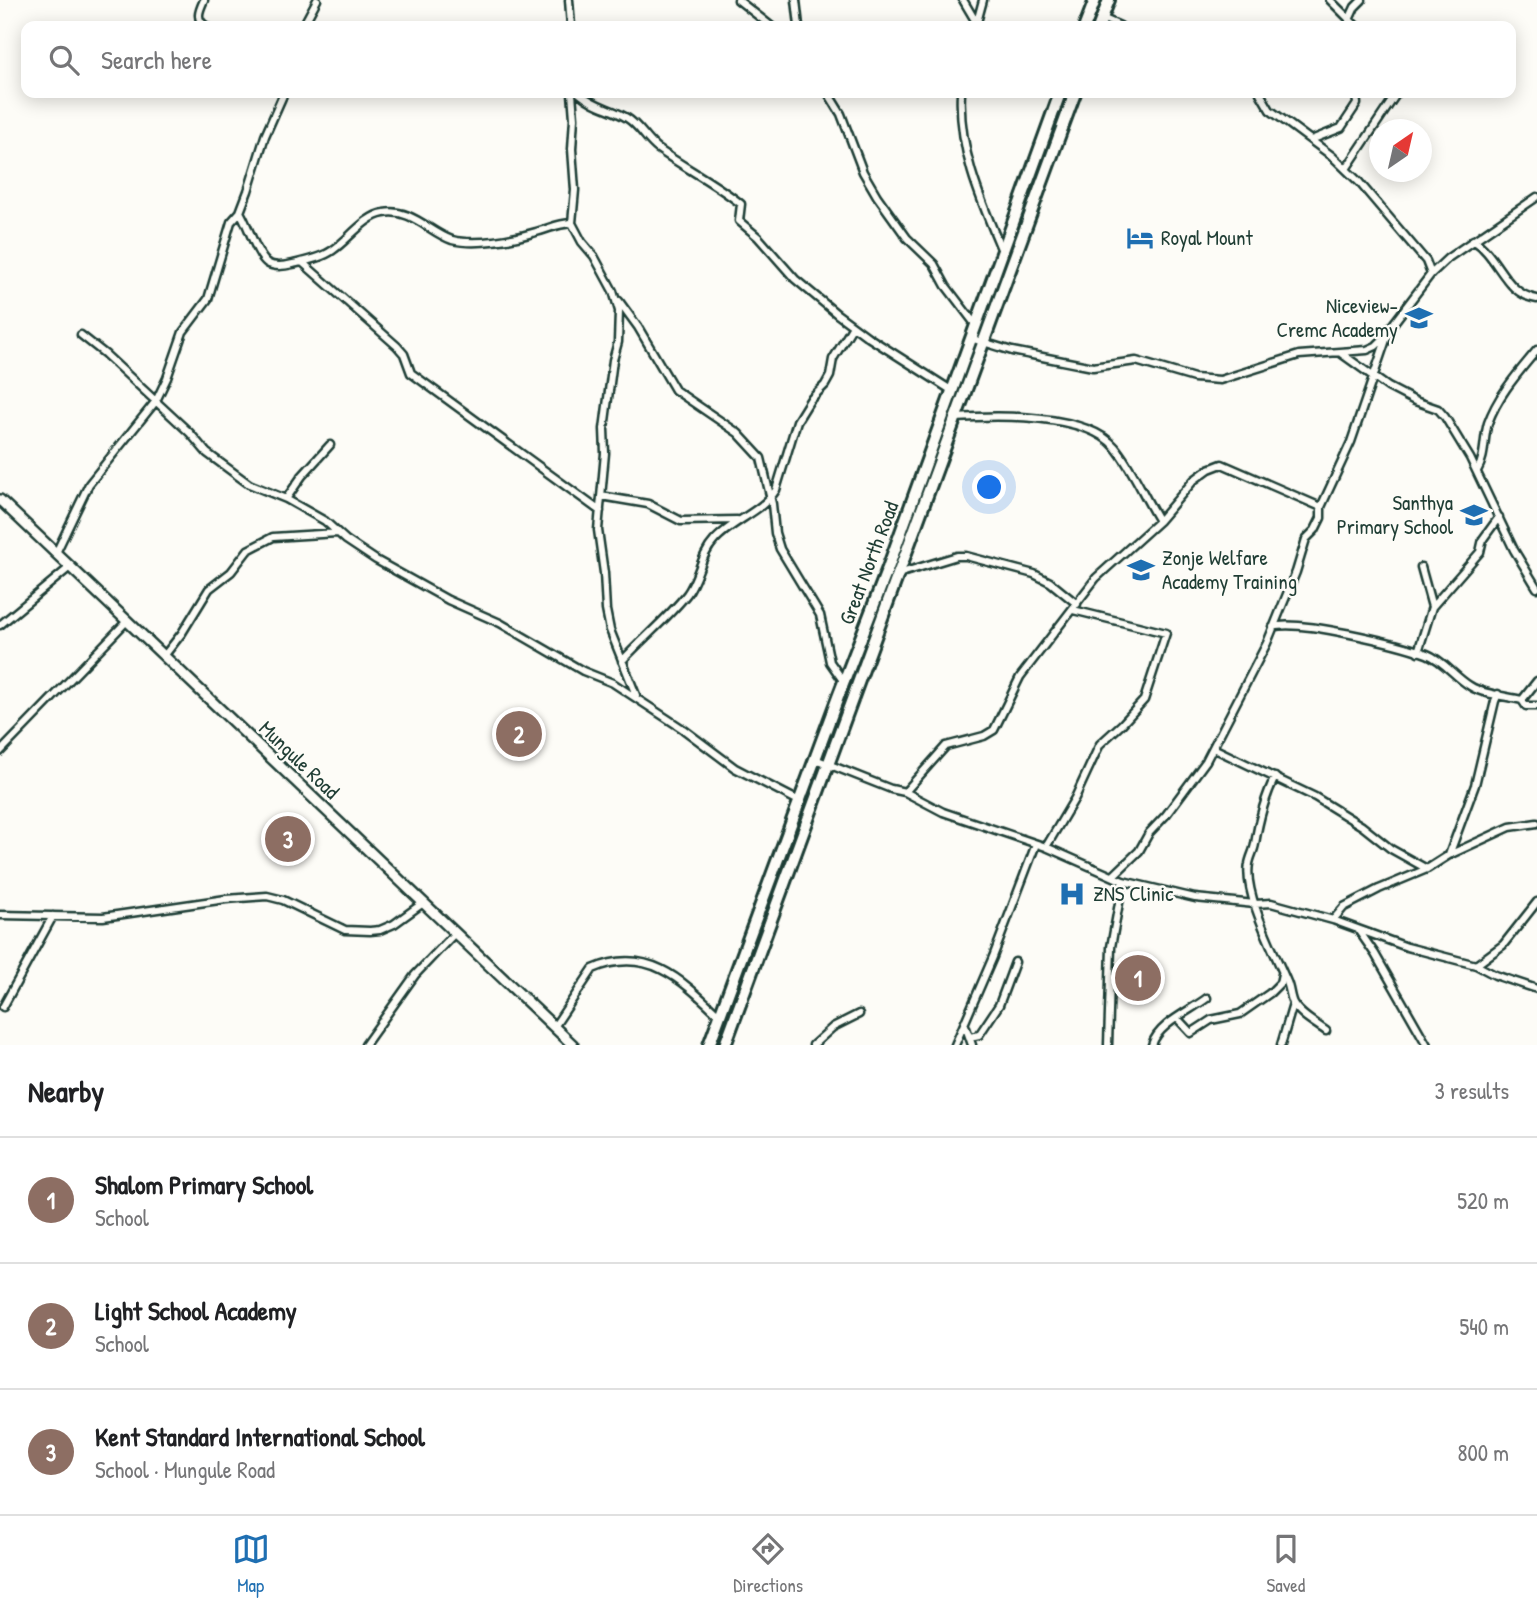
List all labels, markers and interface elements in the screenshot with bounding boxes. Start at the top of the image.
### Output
search box [21,21,1516,98]
icon: search [45,41,83,79]
text: Search here [101,42,212,77]
north arrow [1369,119,1432,182]
hotel icon: Royal Mount [1125,223,1155,253]
place label: Royal Mount [1161,223,1253,252]
place label: Niceview- Cremc Academy [1276,291,1398,344]
school or university icon: Niceview- Cremc Academy [1404,303,1434,333]
your location [972,470,1006,504]
place label: Santhya Primary School [1337,488,1453,541]
street label: Great North Road [832,497,905,629]
school or university icon: Santhya Primary School [1459,500,1489,530]
place label: Zonje Welfare Academy Training [1162,543,1297,596]
school or university icon: Zonje Welfare Academy Training [1126,555,1156,585]
pin: 2 [496,708,542,760]
street label: Mungule Road [253,714,346,805]
pin: 3 [265,813,311,865]
hospital icon: ZNS Clinic [1057,879,1087,909]
place label: ZNS Clinic [1093,879,1174,908]
pin: 1 [1115,952,1161,1004]
text: Nearby [28,1071,104,1111]
text: 3 results [1434,1075,1509,1106]
text: Shalom Primary School [95,1167,313,1202]
text: 1 [47,1185,55,1216]
text: 520 m [1457,1185,1509,1216]
text: School [95,1202,149,1233]
text: Light School Academy [95,1293,297,1328]
text: 2 [46,1311,56,1342]
text: 540 m [1459,1311,1509,1342]
text: School [95,1328,149,1359]
text: Kent Standard International School [95,1419,425,1454]
text: 3 [46,1437,56,1468]
text: 800 m [1458,1437,1509,1468]
text: School · Mungule Road [95,1454,275,1485]
tab: Map [232,1530,270,1598]
tab: Directions [733,1530,803,1598]
tab: Saved [1267,1530,1305,1598]

